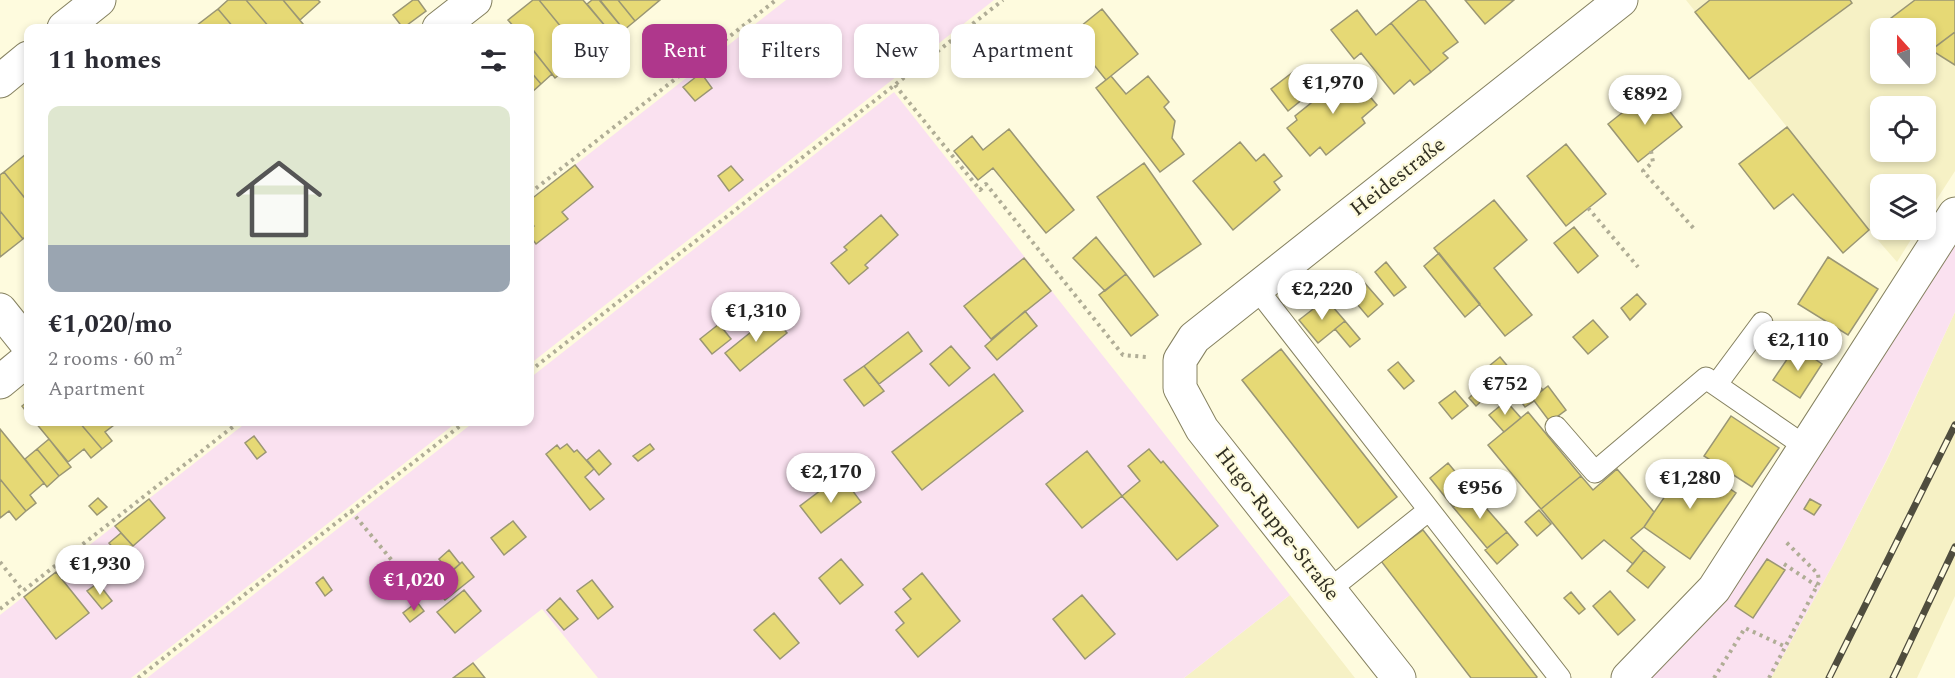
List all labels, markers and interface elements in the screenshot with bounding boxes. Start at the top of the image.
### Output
north arrow [1870,18,1936,84]
map controls [1870,18,1936,240]
chip: Buy [552,24,630,78]
chip: Rent [642,24,727,78]
chip: Filters [739,24,842,78]
chip: New [854,24,939,78]
chip: Apartment [951,24,1095,78]
text: 11 homes [48,40,162,80]
icon: filters [477,44,510,77]
pin: €1,970 [1284,64,1382,115]
text: €1,970 [1302,68,1364,98]
pin: €892 [1609,75,1681,126]
text: €892 [1623,79,1667,109]
button: locate [1870,96,1936,162]
street label: Heidestraße [1343,129,1453,225]
icon: home [225,145,333,253]
button: layers [1870,174,1936,240]
pin: €2,220 [1273,270,1371,321]
text: €2,220 [1291,274,1353,304]
pin: €1,310 [707,292,805,343]
text: €1,310 [725,296,787,326]
text: €1,020/mo [48,304,172,344]
pin: €2,110 [1749,321,1847,372]
text: €2,110 [1767,325,1829,355]
text: 2 rooms · 60 m² [48,344,182,374]
pin: €752 [1469,365,1541,416]
text: €752 [1483,369,1527,399]
text: Apartment [48,374,145,404]
street label: Hugo-Ruppe-Straße [1207,440,1347,608]
pin: €2,170 [782,453,880,504]
text: €2,170 [800,457,862,487]
pin: €1,280 [1641,459,1739,510]
text: €1,280 [1659,463,1721,493]
pin: €956 [1444,469,1516,520]
text: €956 [1458,473,1502,503]
pin: €1,930 [51,545,149,596]
text: €1,930 [69,549,131,579]
pin: €1,020 [365,561,463,612]
text: €1,020 [383,565,445,595]

